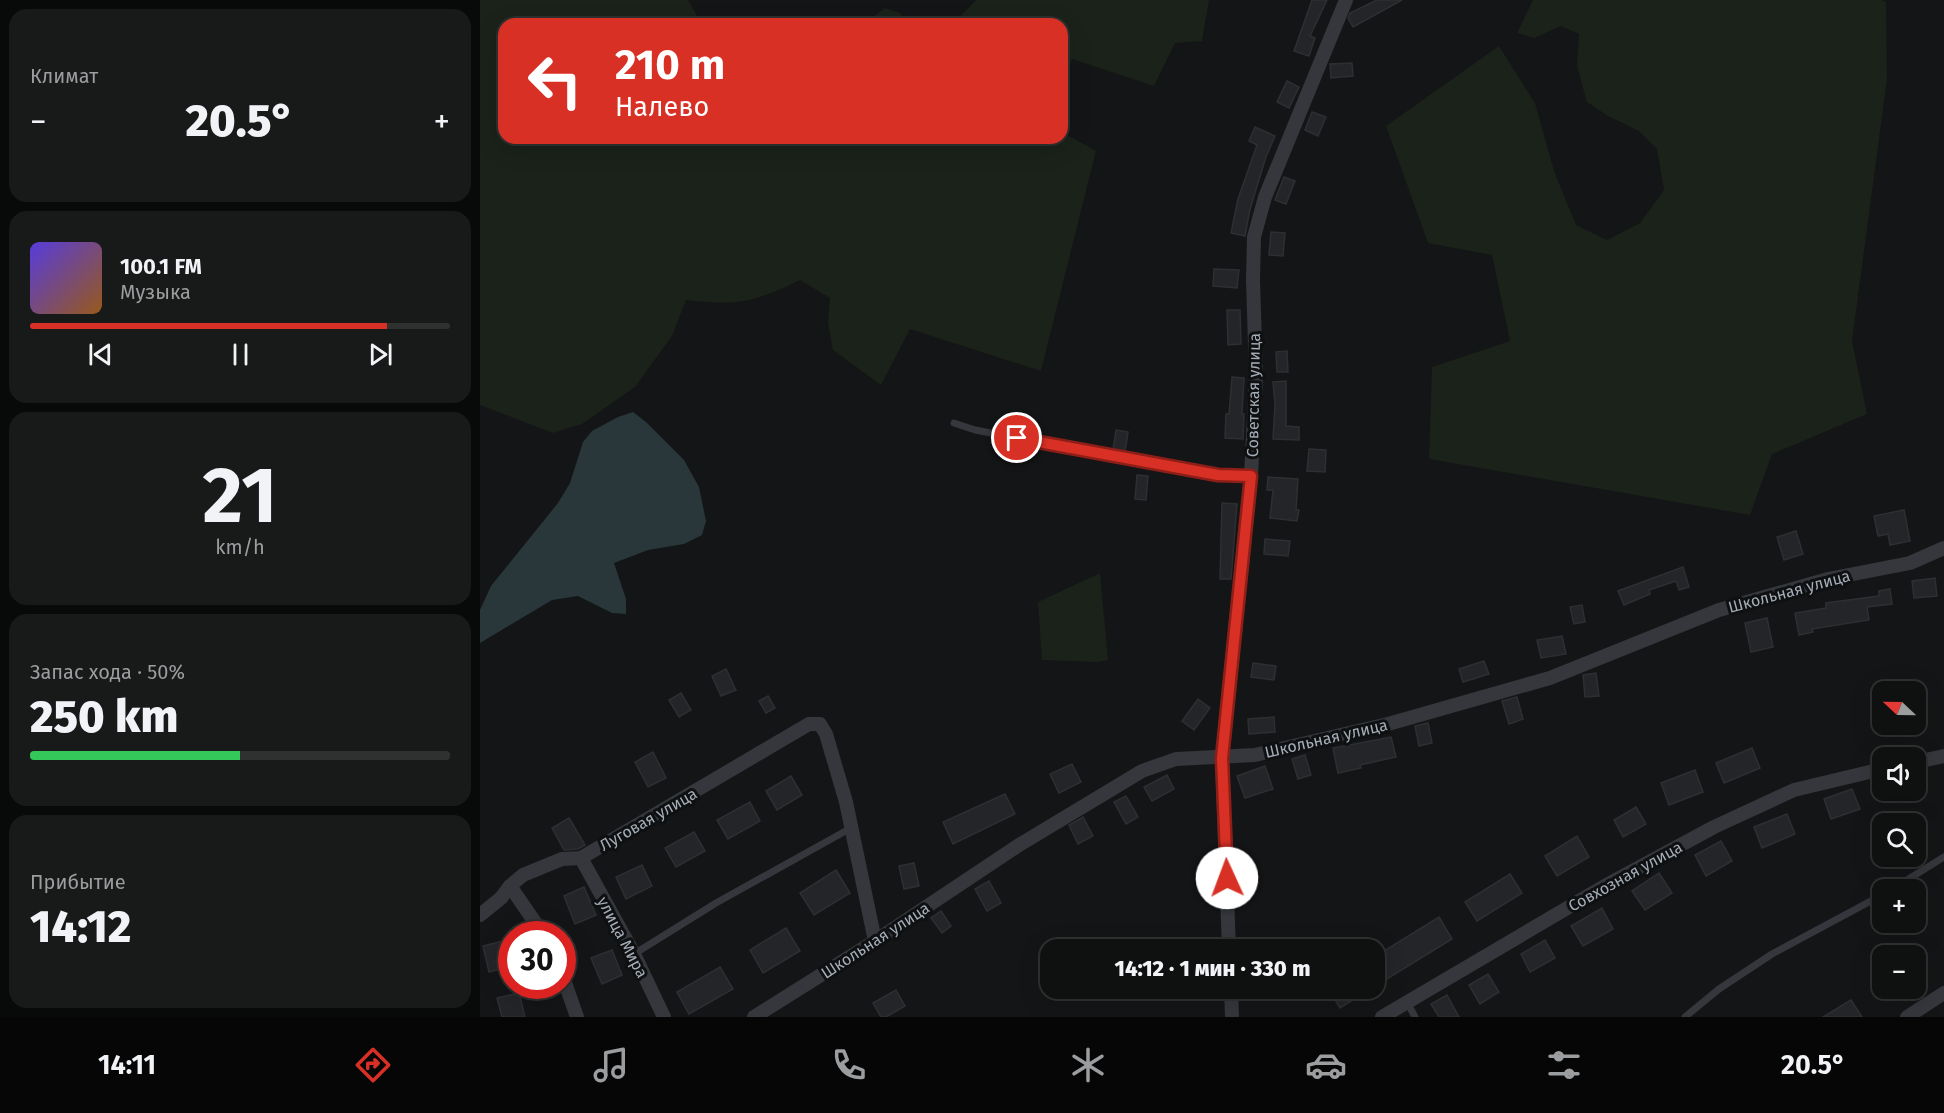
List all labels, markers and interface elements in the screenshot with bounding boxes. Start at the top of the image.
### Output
text: 210 m [615,40,725,90]
icon: left [516,42,594,120]
text: Климат [30,64,98,88]
text: Налево [615,91,709,123]
text: 20.5° [185,94,295,148]
text: − [30,102,47,142]
text: + [434,102,450,142]
text: 100.1 FM [120,253,202,280]
text: Музыка [120,280,191,304]
street label: Советская улица [1243,333,1264,457]
icon: previous [84,338,117,371]
icon: pause [224,338,257,371]
icon: next [364,338,397,371]
pin [991,412,1042,463]
icon: arrive [1000,421,1033,454]
text: 21 [203,449,277,543]
text: km/h [215,535,265,559]
street label: Школьная улица [1726,566,1852,617]
text: Запас хода · 50% [30,660,185,684]
north arrow [1872,681,1926,735]
map controls [1872,681,1926,999]
text: 250 km [30,690,178,744]
street label: Школьная улица [1263,715,1389,762]
button: sound [1872,747,1926,801]
street label: Луговая улица [596,784,700,855]
button: search [1872,813,1926,867]
street label: Совхозная улица [1565,837,1685,916]
position arrow [1195,846,1259,910]
text: Прибытие [30,870,126,894]
button: + [1872,879,1926,933]
street label: улица Мира [593,894,652,981]
street label: Школьная улица [817,898,933,983]
text: 14:12 [30,900,131,954]
speed limit sign: 30 [498,921,576,999]
button: − [1872,945,1926,999]
text: 14:12 · 1 мин · 330 m [1115,955,1310,982]
icon: directions [352,1044,394,1086]
icon: music [590,1044,632,1086]
icon: phone [828,1044,870,1086]
icon: climate [1067,1044,1109,1086]
icon: car [1305,1044,1347,1086]
icon: filters [1543,1044,1585,1086]
text: 14:11 [98,1049,156,1081]
text: 20.5° [1781,1049,1846,1081]

